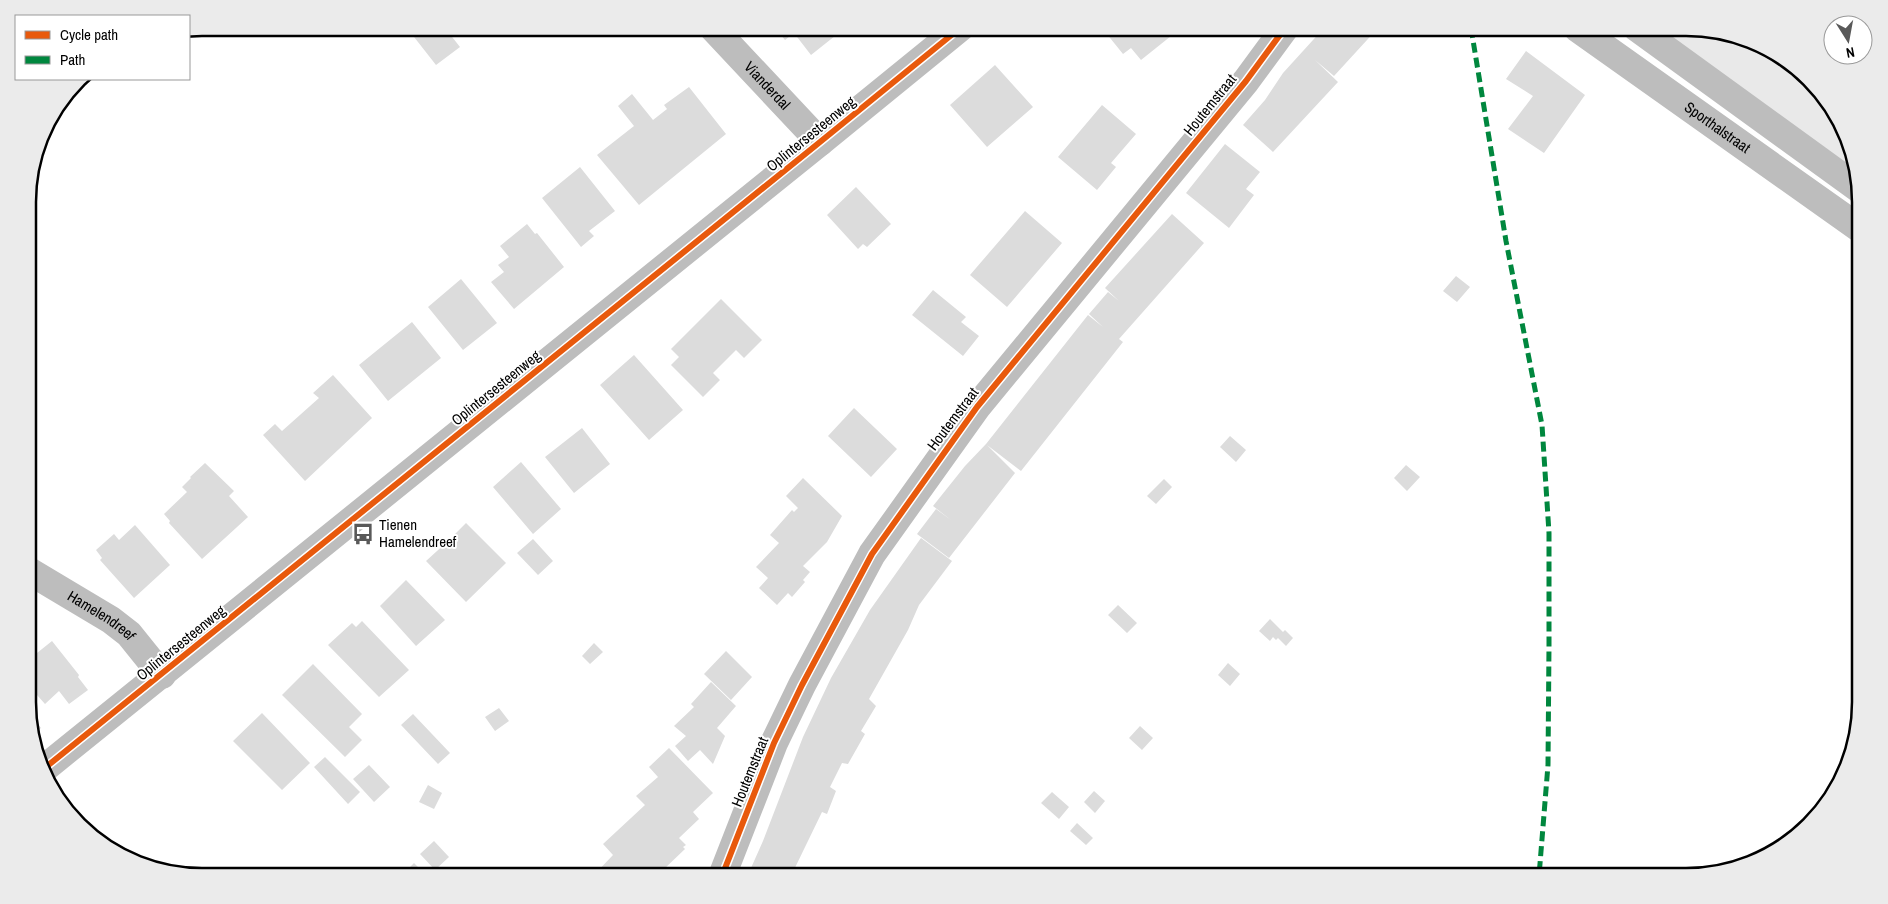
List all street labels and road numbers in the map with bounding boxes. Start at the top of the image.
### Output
street label: Vianderdal [739,56,795,114]
street label: Houtemstraat [1178,69,1241,140]
street label: Oplintersesteenweg [762,91,860,176]
street label: Sporthalstraat [1680,96,1755,158]
street label: Oplintersesteenweg [447,345,545,430]
street label: Houtemstraat [922,382,984,455]
street label: Hamelendreef [64,585,141,645]
street label: Oplintersesteenweg [132,600,230,685]
street label: Houtemstraat [726,733,773,810]

